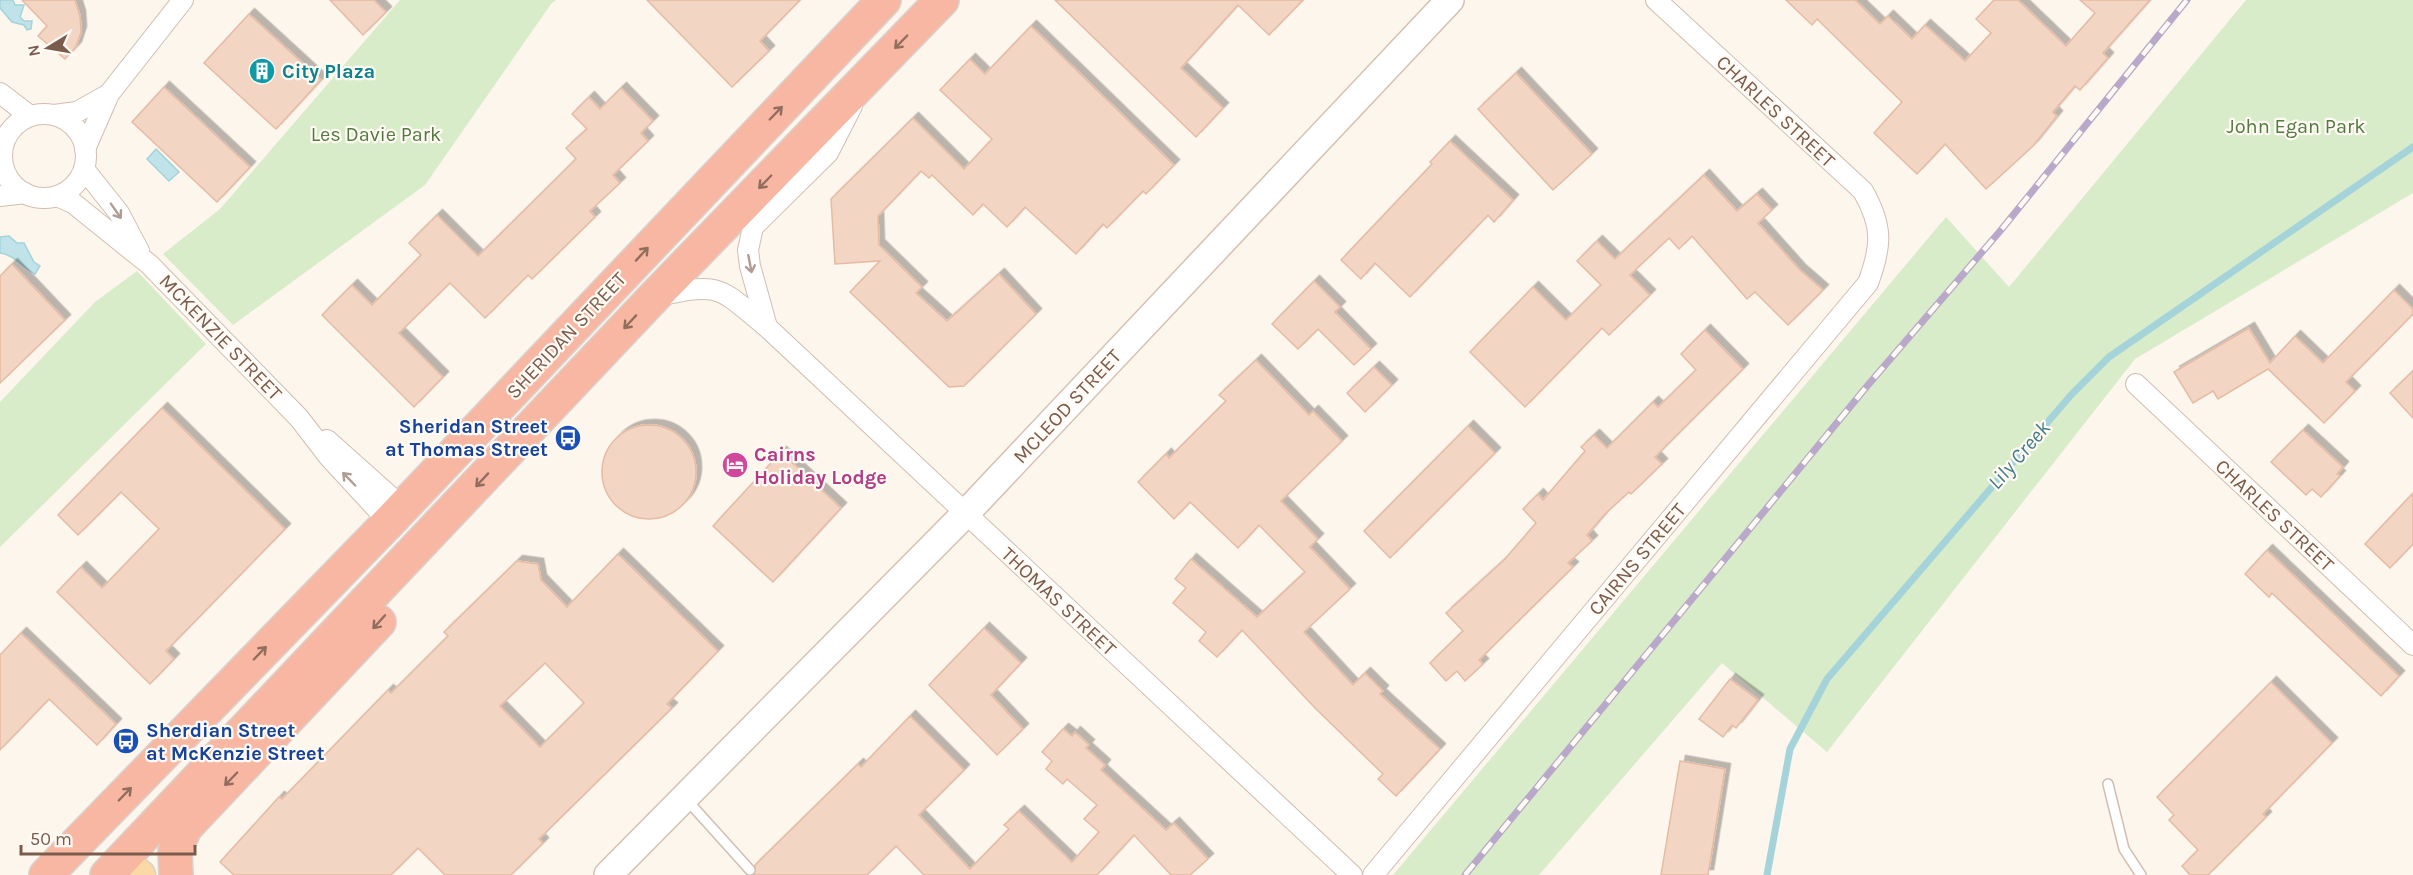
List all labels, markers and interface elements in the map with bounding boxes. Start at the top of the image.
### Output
north arrow [18,18,78,78]
one-way arrow [894,34,908,49]
text: N [23,43,44,58]
street label: CHARLES STREET [1712,51,1840,172]
building icon: City Plaza [247,56,277,86]
place label: City Plaza [282,60,375,83]
one-way arrow [769,105,783,120]
park label: John Egan Park [2227,115,2365,138]
park label: Les Davie Park [311,123,441,146]
one-way arrow [758,174,772,189]
one-way arrow [110,202,122,218]
one-way arrow [635,247,649,262]
one-way arrow [745,254,756,273]
street label: SHERIDAN STREET [502,267,631,403]
street label: MCKENZIE STREET [155,269,287,405]
one-way arrow [623,315,637,330]
street label: MCLEOD STREET [1009,345,1126,468]
place label: Sheridan Street at Thomas Street [385,415,548,461]
water label: Lily Creek [1983,416,2055,494]
bus stop icon: Sheridan Street at Thomas Street [553,423,583,453]
place label: Cairns Holiday Lodge [754,443,887,489]
hotel icon: Cairns Holiday Lodge [720,450,750,480]
street label: CHARLES STREET [2211,455,2339,576]
one-way arrow [342,471,356,486]
one-way arrow [475,472,489,487]
street label: CAIRNS STREET [1584,499,1691,620]
street label: THOMAS STREET [997,542,1121,660]
one-way arrow [372,614,386,629]
one-way arrow [253,646,268,661]
place label: Sherdian Street at McKenzie Street [146,719,325,765]
bus stop icon: Sherdian Street at McKenzie Street [111,726,141,756]
one-way arrow [224,772,238,787]
one-way arrow [118,786,132,801]
scale bar [21,818,195,856]
text: 50 m [30,828,72,850]

